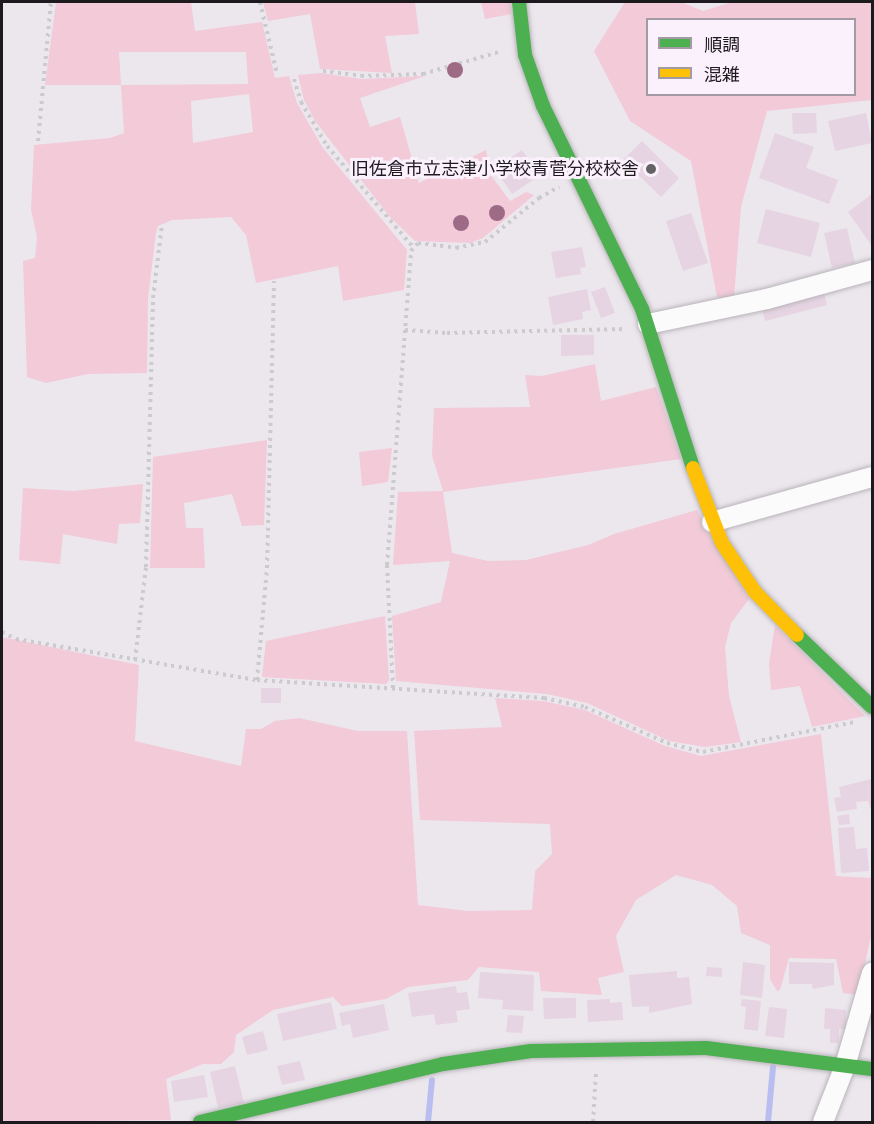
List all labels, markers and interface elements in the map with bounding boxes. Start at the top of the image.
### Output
legend [646,18,856,96]
text: 順調 [704,34,740,56]
text: 混雑 [704,64,740,86]
place label: 旧佐倉市立志津小学校青菅分校校舎 [351,158,639,180]
marker: 旧佐倉市立志津小学校青菅分校校舎 [644,162,658,176]

